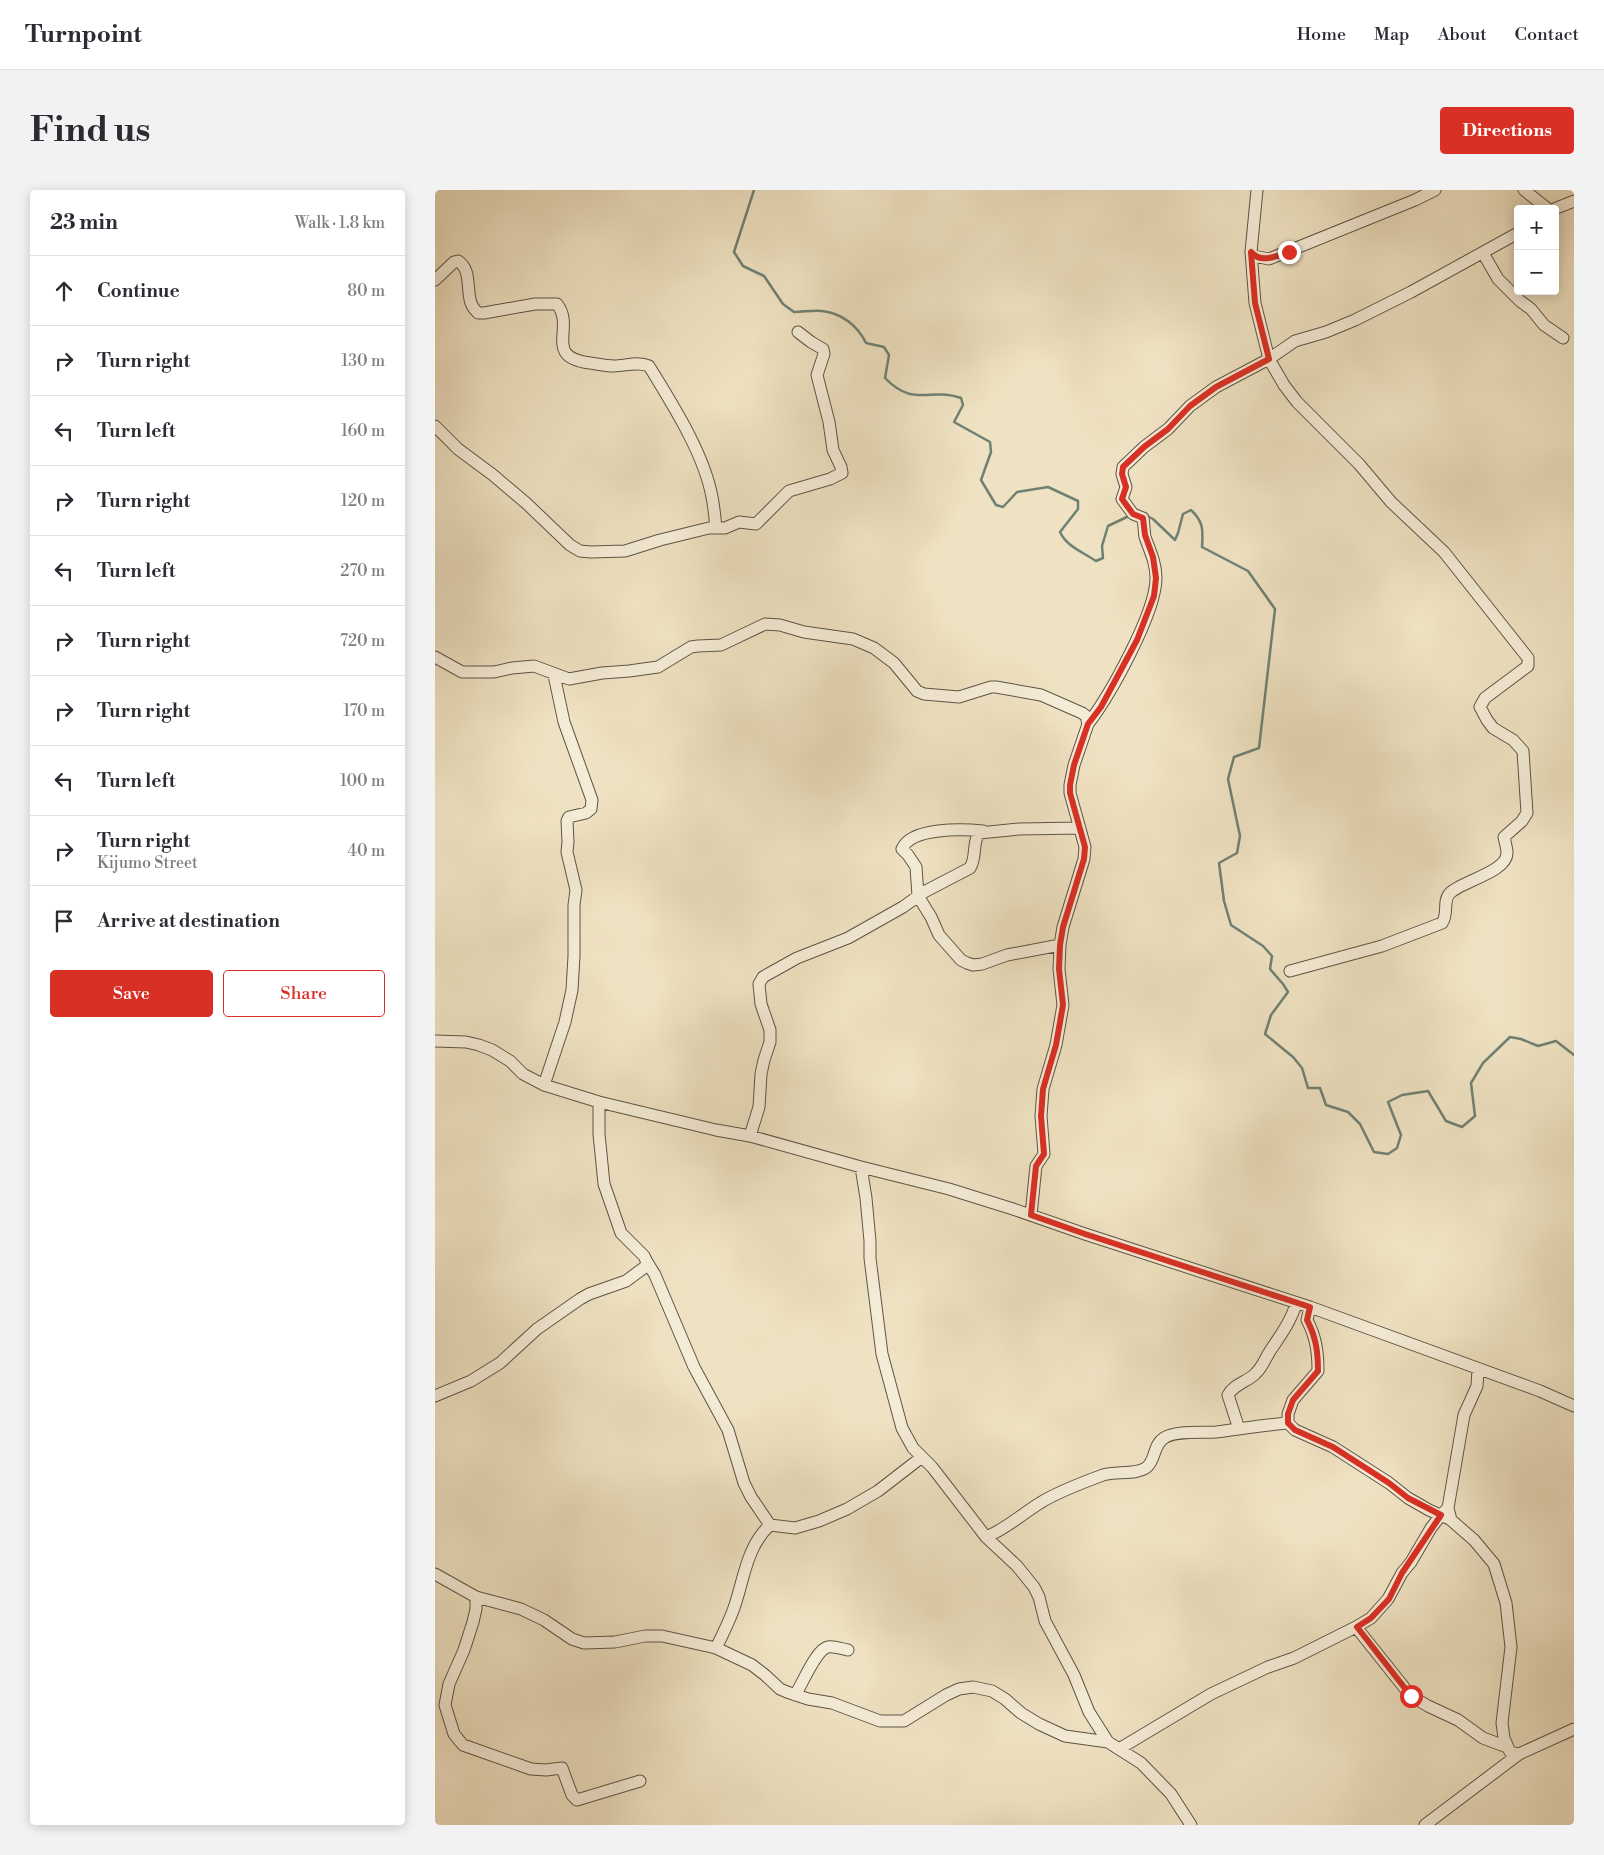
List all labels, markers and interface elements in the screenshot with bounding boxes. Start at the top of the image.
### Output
text: Turnpoint [25,20,142,50]
text: Home [1297,23,1346,46]
text: Map [1374,23,1410,46]
text: About [1438,23,1487,46]
text: Contact [1515,23,1579,46]
button: Directions [1440,107,1574,154]
text: Find us [30,109,150,152]
map controls [1514,205,1559,295]
button: + [1514,205,1559,250]
text: 23 min [50,210,118,236]
text: Walk · 1.8 km [295,213,385,233]
route end [1278,241,1301,264]
button: − [1514,250,1559,295]
icon: ahead [50,277,78,305]
text: Continue [97,279,180,303]
text: 80 m [347,281,385,301]
icon: right [50,347,78,375]
text: Turn right [97,349,190,373]
text: 130 m [341,351,385,371]
icon: left [50,417,78,445]
text: Turn left [97,419,176,443]
text: 160 m [341,421,385,441]
icon: right [50,487,78,515]
text: Turn right [97,489,190,513]
text: 120 m [341,491,385,511]
icon: left [50,557,78,585]
text: Turn left [97,559,176,583]
text: 270 m [340,561,385,581]
icon: right [50,627,78,655]
text: Turn right [97,629,190,653]
text: 720 m [340,631,385,651]
icon: right [50,697,78,725]
text: Turn right [97,699,190,723]
text: 170 m [343,701,385,721]
icon: left [50,767,78,795]
text: Turn left [97,769,176,793]
text: 100 m [340,771,385,791]
text: Turn right [97,829,190,853]
icon: right [50,837,78,865]
text: 40 m [348,841,385,861]
text: Kijumo Street [97,853,198,873]
icon: arrive [50,907,78,935]
text: Arrive at destination [97,909,280,933]
button: Save [50,970,213,1017]
button: Share [223,970,385,1017]
route start [1400,1685,1423,1708]

